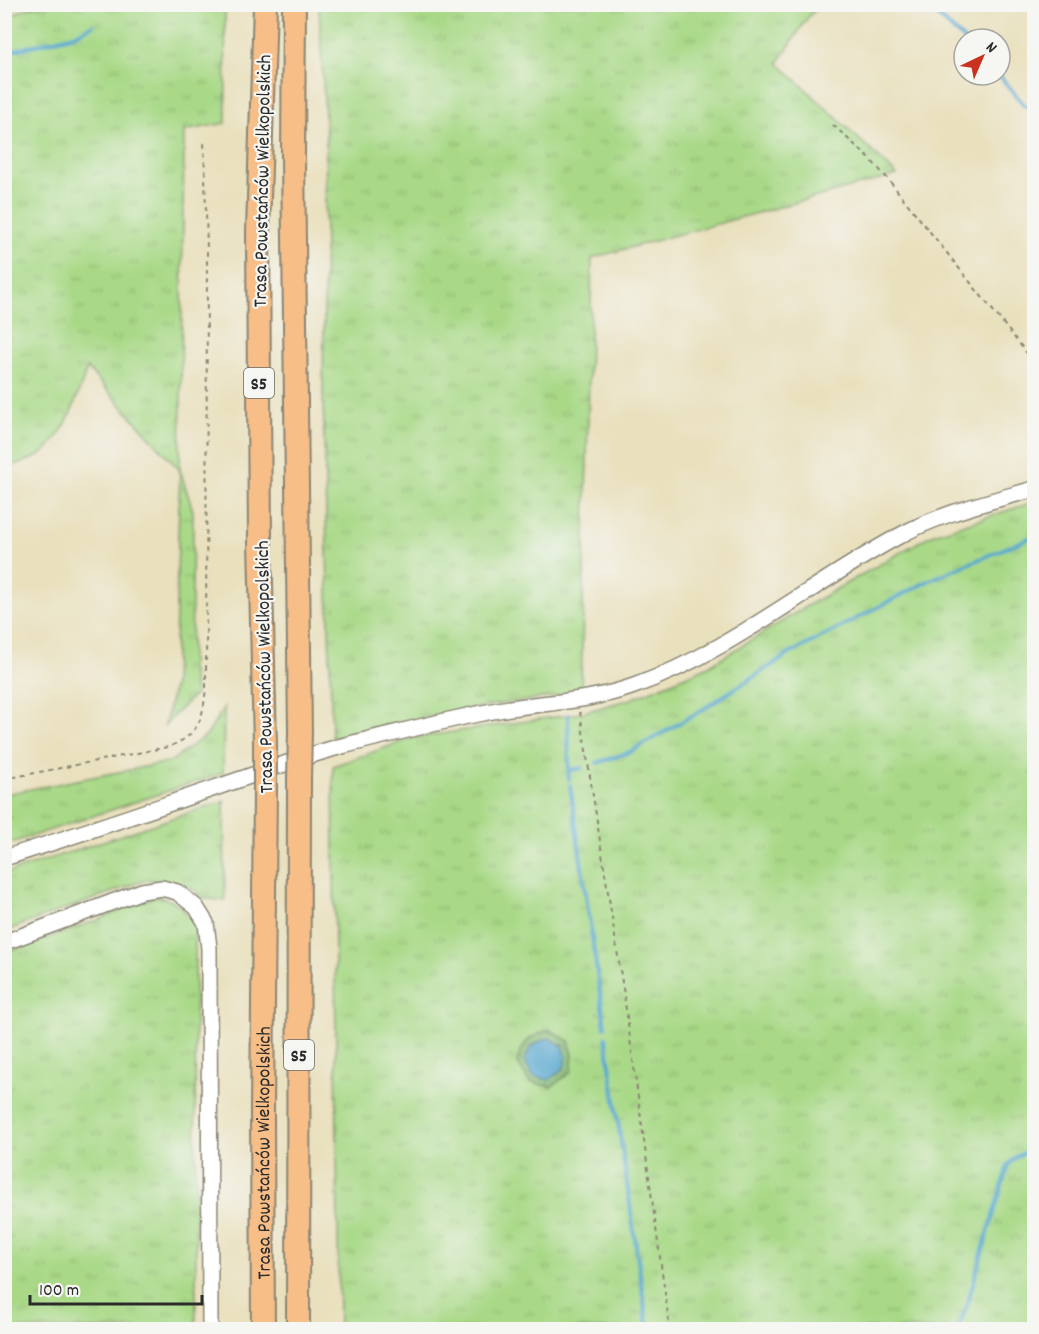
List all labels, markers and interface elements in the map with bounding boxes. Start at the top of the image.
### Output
north arrow [952,27,1012,87]
text: N [980,37,1002,59]
street label: Trasa Powstańców Wielkopolskich [248,54,280,308]
road number: S5 [244,368,274,398]
street label: Trasa Powstańców Wielkopolskich [250,540,282,794]
street label: Trasa Powstańców Wielkopolskich [251,1026,280,1280]
road number: S5 [284,1040,314,1070]
scale bar [30,1268,202,1306]
text: 100 m [39,1279,79,1304]

